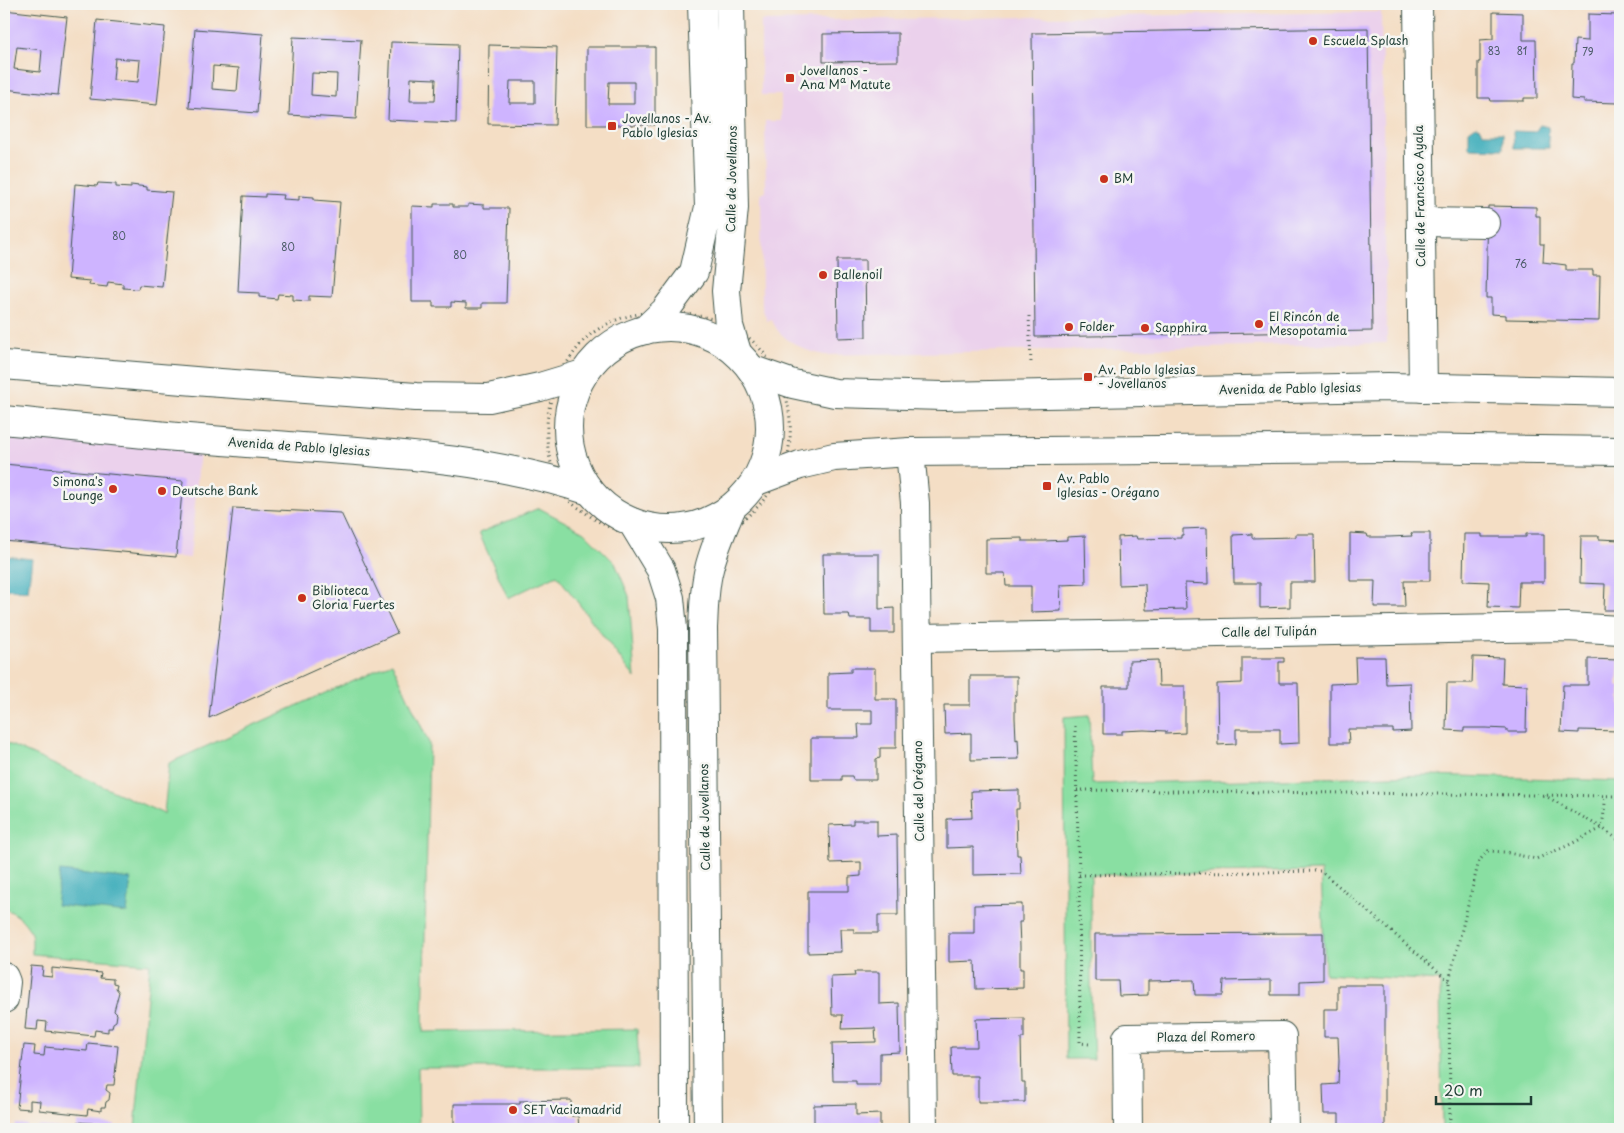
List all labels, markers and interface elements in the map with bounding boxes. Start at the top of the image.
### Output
place label: Escuela Splash [1323,31,1409,49]
marker: Escuela Splash [1307,35,1319,47]
house number: 83 [1488,43,1500,58]
house number: 81 [1517,43,1527,58]
house number: 79 [1582,44,1594,59]
place label: Jovellanos - Ana Mª Matute [800,61,891,93]
marker: Jovellanos - Ana Mª Matute [784,72,796,84]
place label: Jovellanos - Av. Pablo Iglesias [622,109,712,141]
marker: Jovellanos - Av. Pablo Iglesias [606,120,618,132]
street label: Calle de Francisco Ayala [1409,124,1429,267]
street label: Calle de Jovellanos [721,125,741,233]
place label: BM [1114,169,1133,187]
marker: BM [1098,173,1110,185]
house number: 80 [112,228,126,243]
house number: 80 [281,239,295,254]
house number: 80 [453,247,467,262]
house number: 76 [1515,256,1527,271]
place label: Ballenoil [833,265,882,283]
marker: Ballenoil [817,269,829,281]
place label: El Rincón de Mesopotamia [1269,307,1348,339]
place label: Folder [1079,317,1115,335]
place label: Sapphira [1155,318,1208,336]
marker: El Rincón de Mesopotamia [1253,318,1265,330]
marker: Folder [1063,321,1075,333]
marker: Sapphira [1139,322,1151,334]
place label: Av. Pablo Iglesias - Jovellanos [1098,360,1196,392]
marker: Av. Pablo Iglesias - Jovellanos [1082,371,1094,383]
street label: Avenida de Pablo Iglesias [1219,378,1362,398]
street label: Avenida de Pablo Iglesias [228,432,371,460]
place label: Av. Pablo Iglesias - Orégano [1057,469,1160,501]
place label: Simona's Lounge [52,472,104,504]
marker: Av. Pablo Iglesias - Orégano [1041,480,1053,492]
place label: Deutsche Bank [172,481,258,499]
marker: Simona's Lounge [107,483,119,495]
marker: Deutsche Bank [156,485,168,497]
place label: Biblioteca Gloria Fuertes [312,581,395,613]
marker: Biblioteca Gloria Fuertes [296,592,308,604]
street label: Calle del Tulipán [1221,621,1317,641]
street label: Calle del Orégano [908,740,928,842]
street label: Calle de Jovellanos [694,763,714,871]
street label: Plaza del Romero [1156,1026,1256,1046]
scale bar [1436,1073,1532,1105]
text: 20 m [1444,1078,1483,1101]
place label: SET Vaciamadrid [523,1100,622,1118]
marker: SET Vaciamadrid [507,1104,519,1116]

